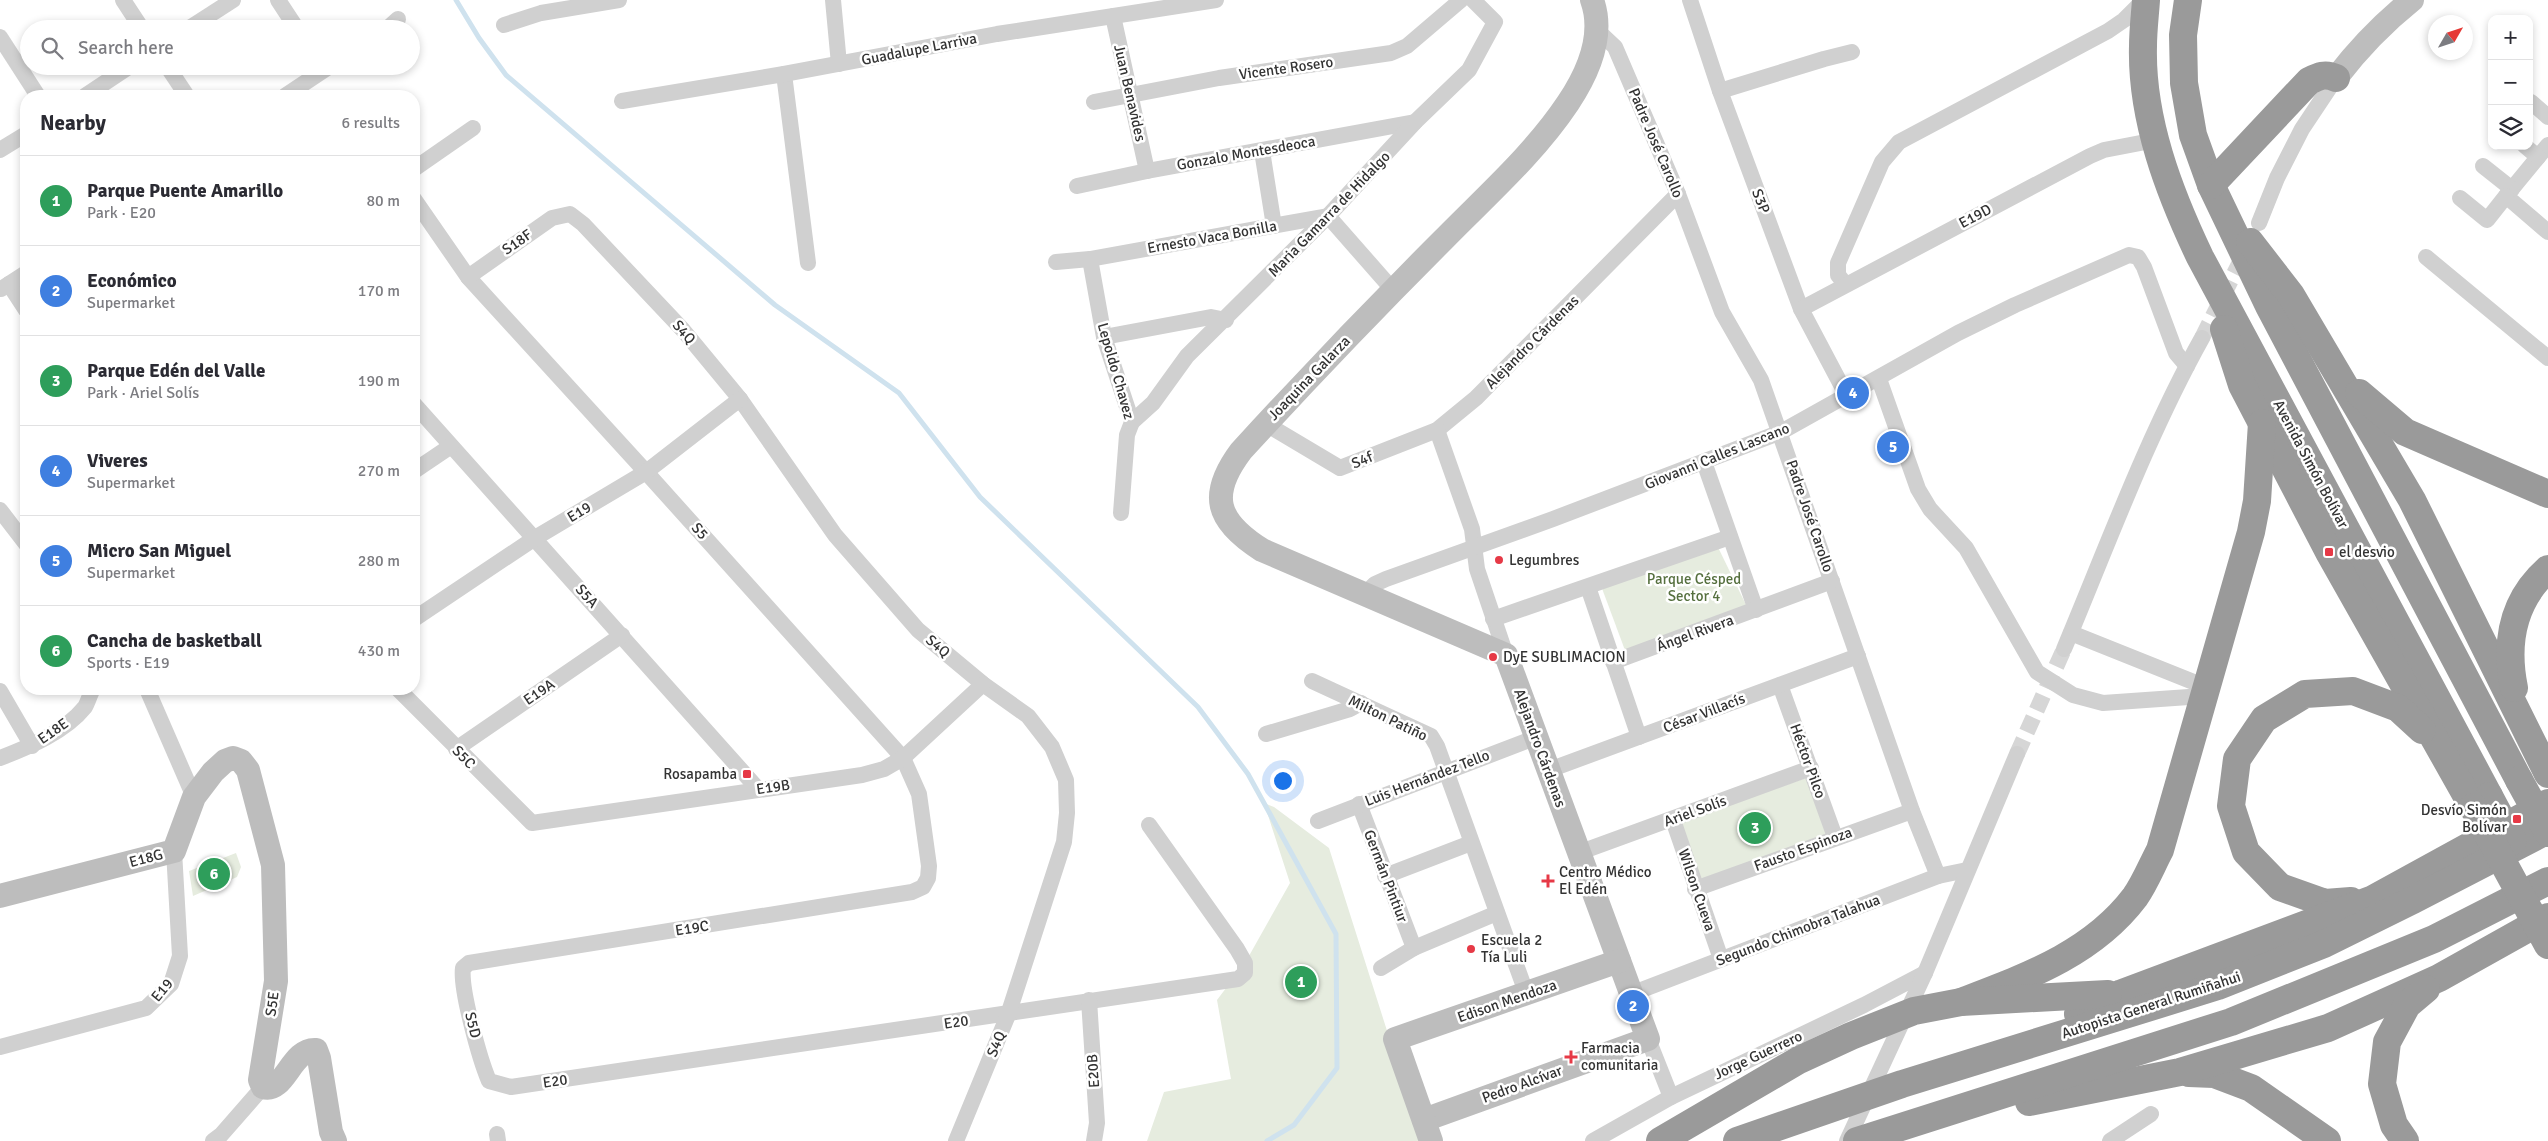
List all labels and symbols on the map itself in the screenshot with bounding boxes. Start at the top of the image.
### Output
north arrow [2428,15,2473,60]
street label: Guadalupe Larriva [860,29,978,69]
street label: Juan Benavides [1110,43,1150,144]
street label: Vicente Rosero [1238,52,1334,84]
street label: Padre José Carollo [1625,85,1687,201]
street label: Gonzalo Montesdeoca [1175,132,1317,174]
street label: Maria Gamarra de Hidalgo [1264,147,1394,281]
street label: S3P [1748,186,1774,216]
street label: E19D [1956,200,1994,232]
street label: Ernesto Vaca Bonilla [1146,217,1278,257]
street label: S18F [499,225,536,259]
street label: Alejandro Cárdenas [1482,291,1583,392]
street label: S4Q [669,316,700,348]
street label: Lepoldo Chavez [1094,321,1138,422]
street label: Joaquina Galarza [1264,332,1354,424]
pin: 4 [1837,374,1869,412]
street label: Avenida Simón Bolívar [2270,397,2353,532]
street label: Giovanni Calles Lascano [1642,419,1792,493]
pin: 5 [1877,428,1909,466]
street label: S4f [1349,447,1376,472]
street label: Padre José Carollo [1782,458,1838,575]
street label: E19 [564,498,594,526]
street label: S5 [688,519,712,543]
place label: el desvio [2339,543,2395,561]
marker: el desvio [2323,546,2335,558]
place label: Legumbres [1509,551,1580,569]
marker: Legumbres [1493,554,1505,566]
park label: Parque Césped Sector 4 [1647,570,1741,605]
street label: S5A [572,580,602,612]
street label: Ángel Rivera [1654,610,1736,655]
street label: S4Q [922,631,954,661]
place label: DyE SUBLIMACION [1503,648,1626,666]
marker: DyE SUBLIMACION [1487,651,1499,663]
street label: E19A [520,675,558,709]
street label: Alejandro Cárdenas [1510,686,1570,810]
street label: César Villacís [1661,689,1748,737]
street label: Milton Patiño [1346,691,1431,745]
street label: E18E [34,714,72,748]
street label: Héctor Pilco [1786,721,1830,801]
street label: S5C [449,742,479,772]
street label: Luis Hernández Tello [1362,746,1492,810]
place label: Rosapamba [663,765,737,783]
marker: Rosapamba [741,768,753,780]
your location [1270,768,1296,794]
street label: E19B [755,776,791,798]
street label: Ariel Solís [1661,791,1729,831]
place label: Desvío Simón Bolívar [2421,801,2507,836]
pin: 3 [1739,809,1771,847]
marker: Desvío Simón Bolívar [2511,813,2523,825]
street label: Fausto Espinoza [1752,823,1854,875]
street label: Germán Pintiur [1360,827,1412,925]
street label: E18G [127,845,165,871]
street label: Wilson Cueva [1674,846,1720,934]
pin: 6 [198,855,230,893]
place label: Centro Médico El Edén [1559,863,1652,898]
marker: Centro Médico El Edén [1541,874,1555,888]
street label: Segundo Chimobra Talahua [1713,890,1883,970]
street label: E19C [674,916,710,940]
place label: Escuela 2 Tía Luli [1481,931,1542,966]
marker: Escuela 2 Tía Luli [1465,943,1477,955]
pin: 1 [1285,963,1317,1001]
street label: Autopista General Rumiñahui [2059,967,2243,1043]
street label: E19 [147,975,177,1005]
street label: Edison Mendoza [1455,976,1559,1026]
pin: 2 [1617,987,1649,1025]
street label: S5E [261,990,283,1018]
street label: S5D [461,1010,485,1040]
street label: E20 [943,1011,969,1033]
street label: Jorge Guerrero [1711,1027,1805,1083]
street label: S4Q [983,1028,1009,1060]
place label: Farmacia comunitaria [1581,1039,1658,1074]
marker: Farmacia comunitaria [1565,1051,1577,1063]
street label: E20B [1083,1054,1103,1088]
street label: Pedro Alcívar [1479,1061,1565,1107]
street label: E20 [542,1070,568,1092]

